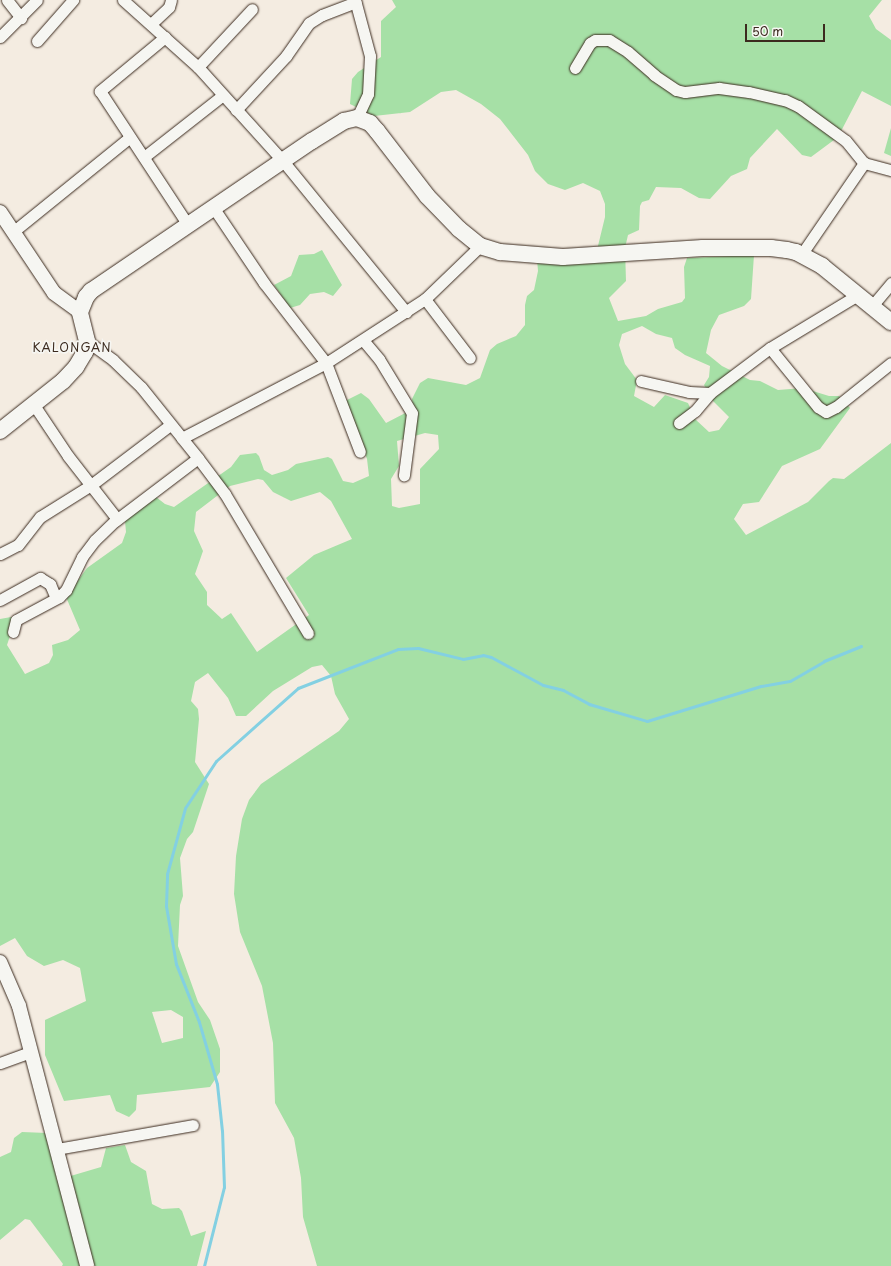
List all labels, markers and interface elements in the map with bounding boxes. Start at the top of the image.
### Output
scale bar [747,16,827,42]
text: 50 m [752,22,783,40]
district label: KALONGAN [32,341,112,355]

